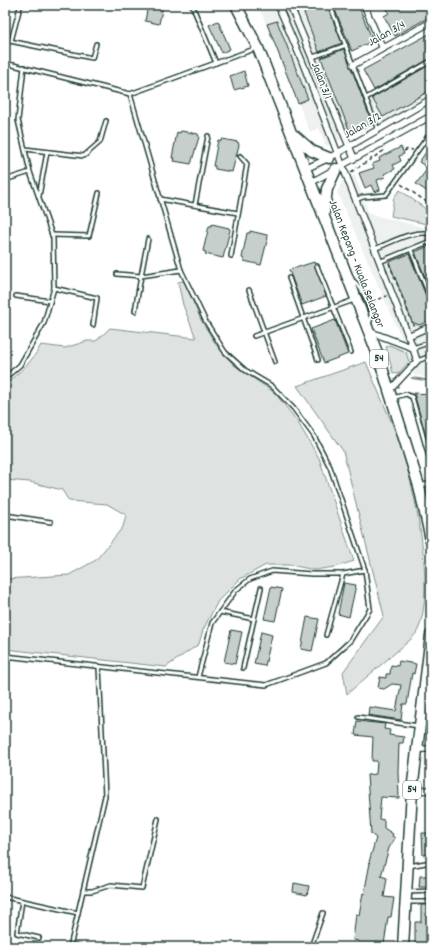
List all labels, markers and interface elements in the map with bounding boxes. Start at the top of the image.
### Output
street label: Jalan 3/4 [365,17,409,51]
street label: Jalan 3/1 [306,60,336,102]
street label: Jalan 3/2 [341,108,385,144]
street label: Jalan Kepong - Kuala Selangor [324,197,389,331]
road number: 54 [370,350,388,368]
road number: 54 [403,781,421,799]

